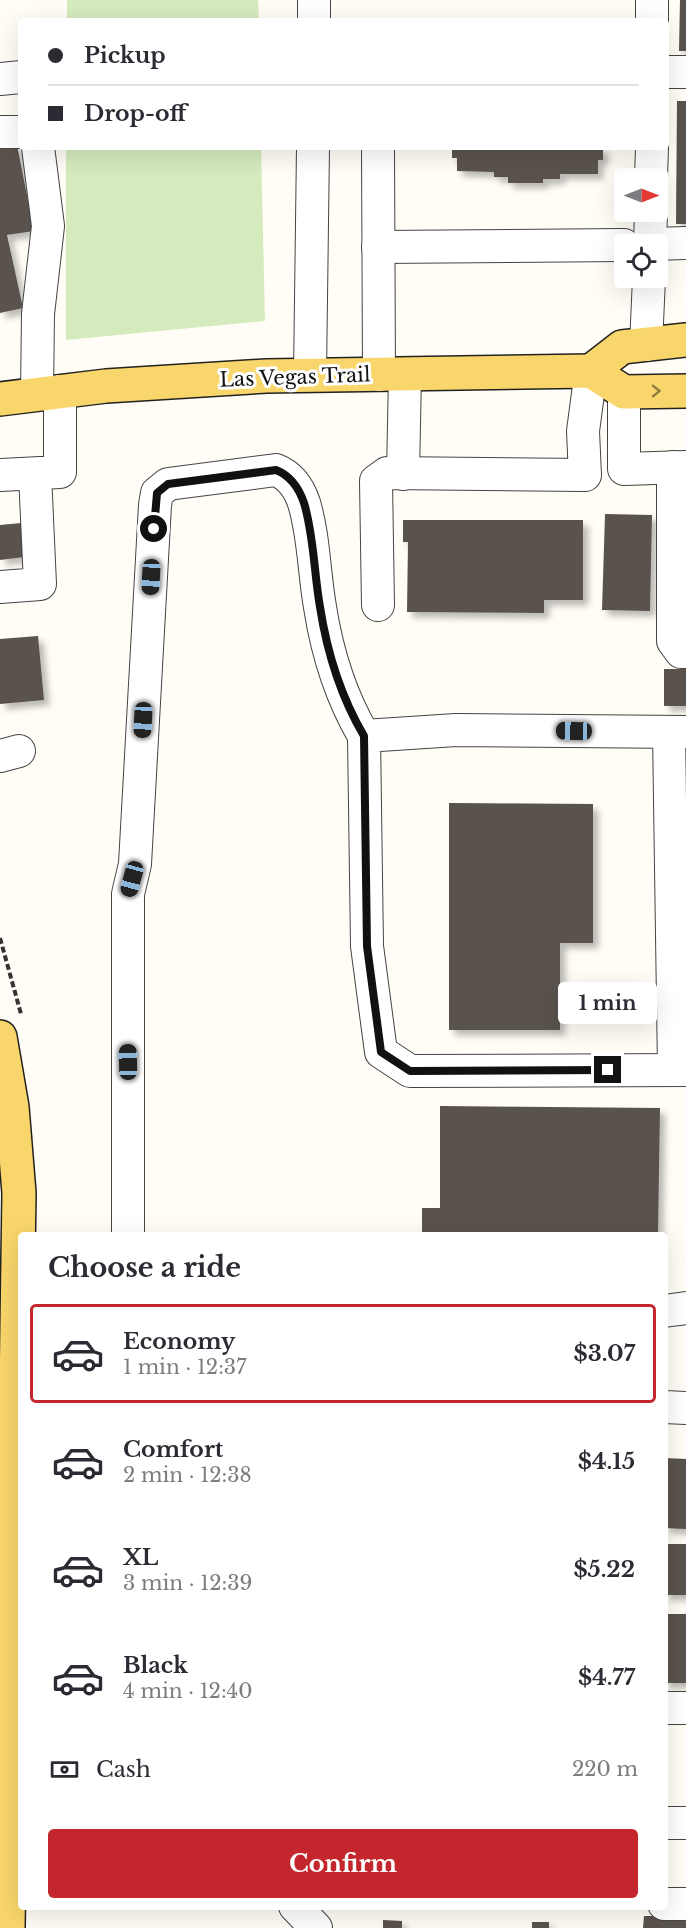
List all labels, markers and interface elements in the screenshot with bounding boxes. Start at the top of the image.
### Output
text: Pickup [84,42,166,69]
text: Drop-off [84,100,186,127]
north arrow [614,168,668,222]
map controls [614,168,668,288]
button: locate [614,234,668,288]
street label: Las Vegas Trail [219,362,371,392]
one-way arrow [652,385,661,397]
route start [140,515,167,542]
car [141,559,161,595]
car [133,702,153,738]
car [556,722,592,740]
car [119,859,145,899]
callout: 1 min [558,983,658,1025]
text: 1 min [579,991,636,1015]
car [119,1044,137,1080]
route end [594,1056,621,1083]
text: Choose a ride [48,1251,241,1284]
icon: car [51,1327,105,1381]
text: Economy [123,1328,235,1355]
text: $3.07 [574,1340,635,1367]
text: 1 min · 12:37 [123,1355,246,1379]
icon: car [51,1435,105,1489]
text: Comfort [123,1436,223,1463]
text: $4.15 [578,1448,635,1475]
text: 2 min · 12:38 [123,1463,252,1487]
icon: car [51,1543,105,1597]
text: XL [123,1544,158,1571]
text: $5.22 [573,1556,635,1583]
text: 3 min · 12:39 [123,1571,252,1595]
icon: car [51,1651,105,1705]
text: Black [123,1652,188,1679]
text: $4.77 [578,1664,635,1691]
text: 4 min · 12:40 [123,1679,253,1703]
icon: cash [48,1753,81,1786]
text: Cash [96,1756,151,1783]
text: 220 m [572,1757,638,1781]
button: Confirm [48,1829,638,1898]

